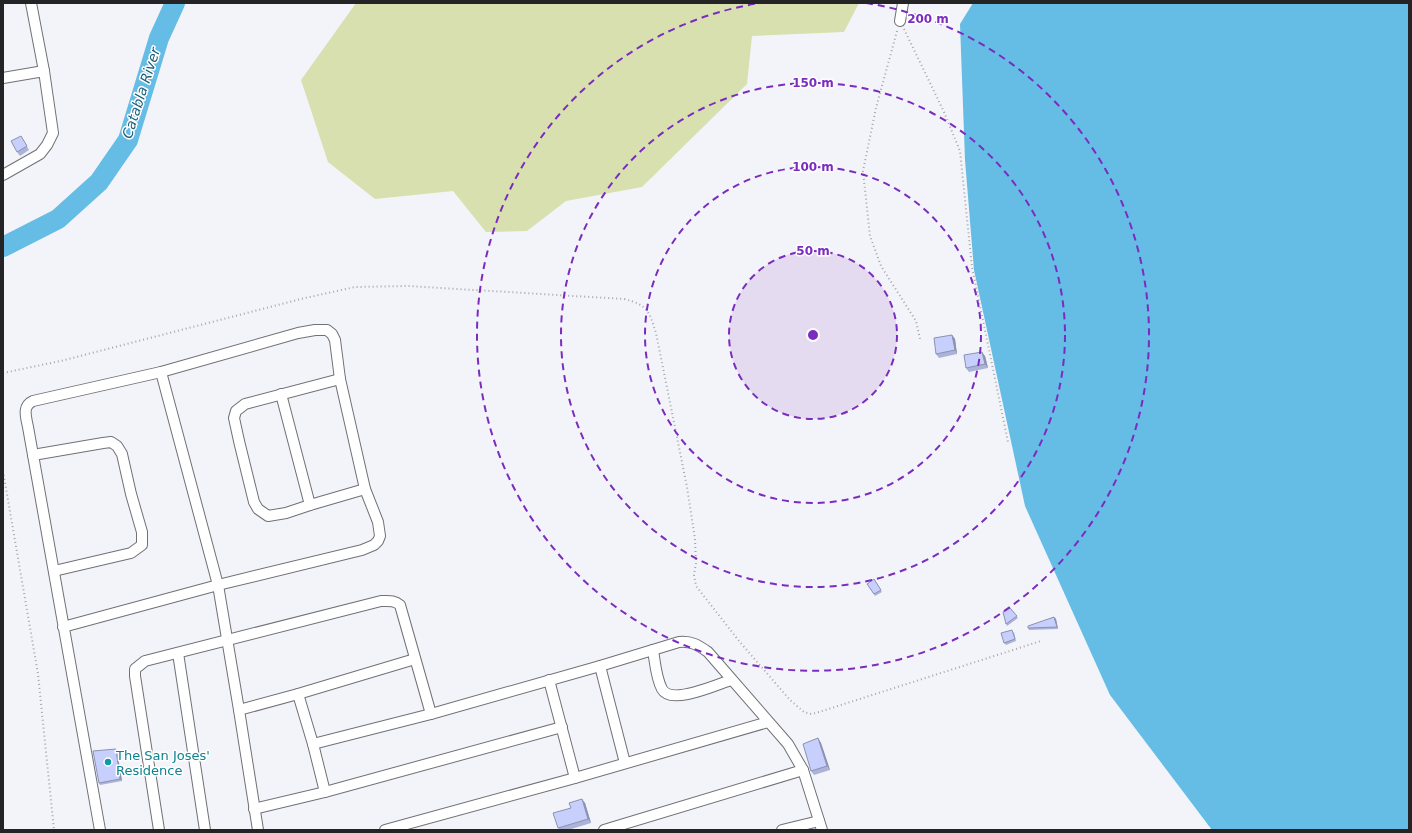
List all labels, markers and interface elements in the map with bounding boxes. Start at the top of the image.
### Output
text: 200 m [907,12,949,26]
water label: Catabla River [119,44,164,140]
text: 150 m [792,76,834,90]
text: 100 m [792,160,834,174]
text: 50 m [796,244,830,258]
centre of rings [806,328,820,342]
place label: The San Joses' Residence [115,748,210,778]
marker: The San Joses' Residence [103,757,113,767]

